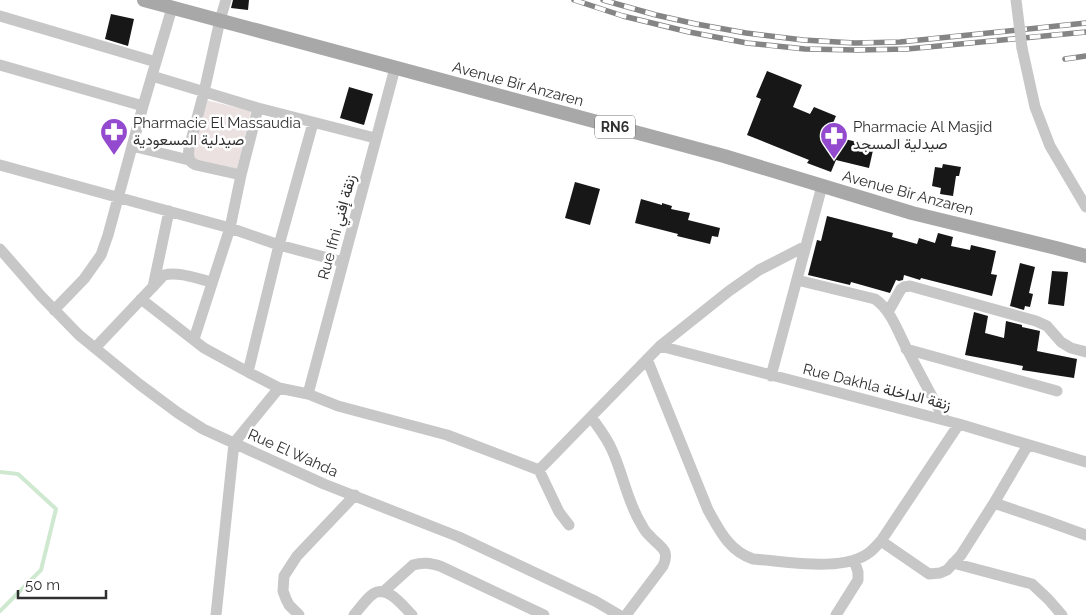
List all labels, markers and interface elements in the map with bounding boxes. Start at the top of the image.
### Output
street label: Avenue Bir Anzaren [450,58,586,110]
place label: Pharmacie El Massaudia صيدلية المسعودية [133,114,301,149]
road number: RN6 [595,115,635,138]
pharmacy icon: Pharmacie El Massaudia صيدلية المسعودية [99,117,129,156]
place label: Pharmacie Al Masjid صيدلية المسجد [853,118,992,153]
pharmacy icon: Pharmacie Al Masjid صيدلية المسجد [819,121,849,160]
street label: Avenue Bir Anzaren [840,167,976,219]
street label: Rue Ifni زنقة إفني [314,172,364,283]
street label: Rue Dakhla زنقة الداخلة [801,360,953,414]
street label: Rue El Wahda [245,425,341,481]
scale bar [18,568,105,600]
text: 50 m [25,576,60,594]

